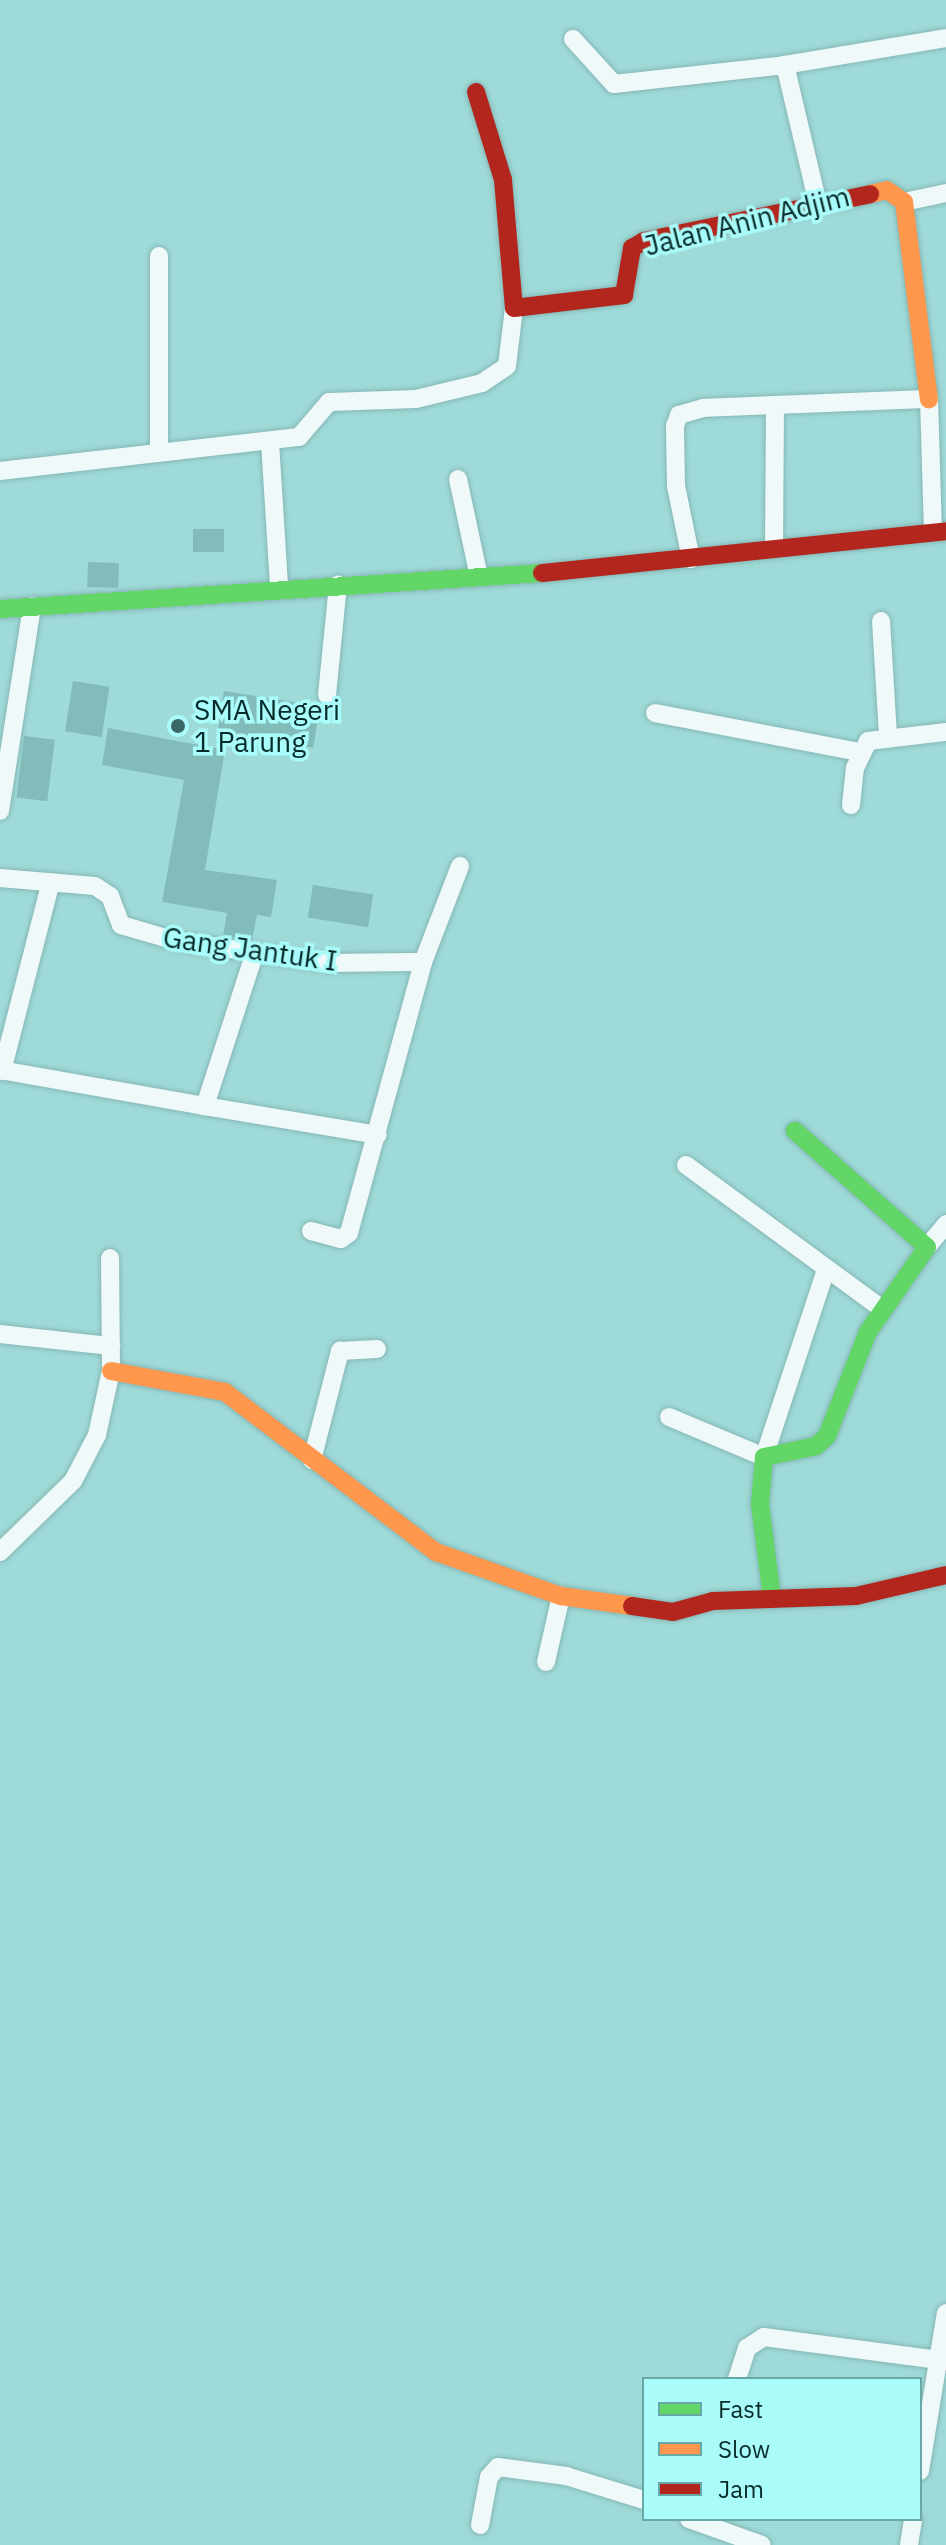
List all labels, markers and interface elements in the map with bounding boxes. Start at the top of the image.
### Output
street label: Jalan Anin Adjim [641,179,853,263]
place label: SMA Negeri 1 Parung [194,693,340,759]
marker: SMA Negeri 1 Parung [169,717,187,735]
street label: Gang Jantuk I [161,920,339,978]
legend [642,2377,922,2521]
text: Fast [718,2393,763,2425]
text: Slow [718,2433,770,2465]
text: Jam [718,2473,764,2505]

